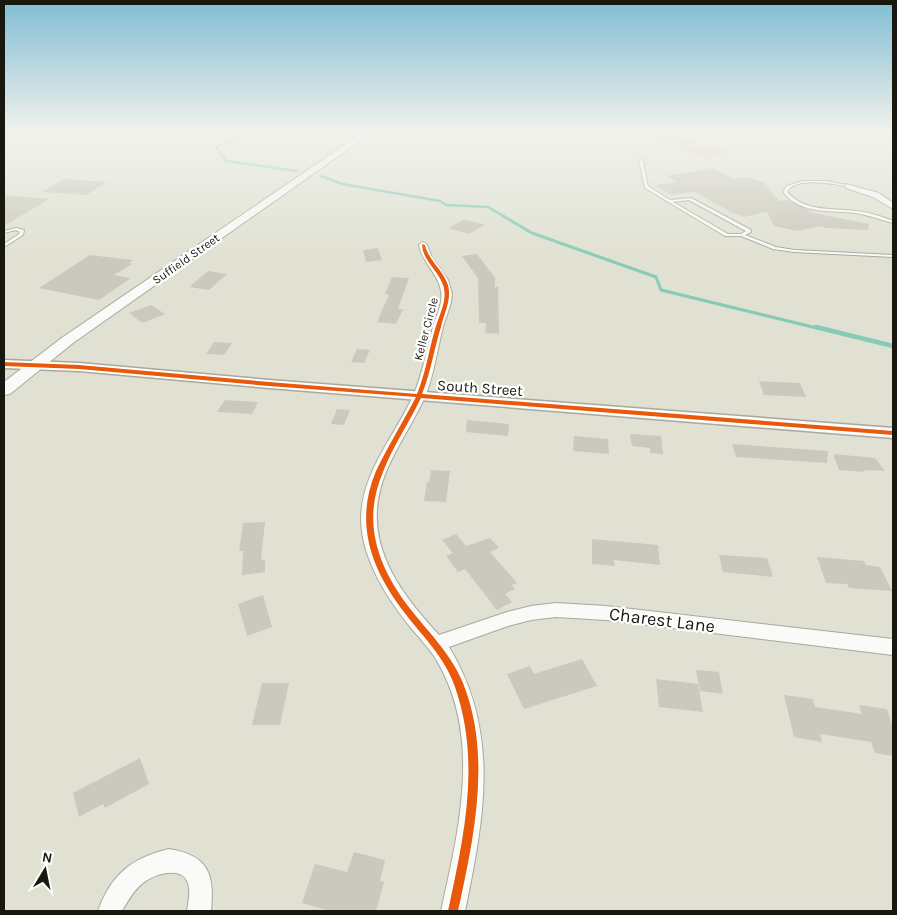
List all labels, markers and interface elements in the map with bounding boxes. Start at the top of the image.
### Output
street label: Suffield Street [150,230,223,287]
street label: Keller Circle [411,296,441,362]
street label: South Street [437,376,524,400]
street label: Charest Lane [608,603,716,637]
north arrow [20,845,70,895]
text: N [41,848,54,867]

